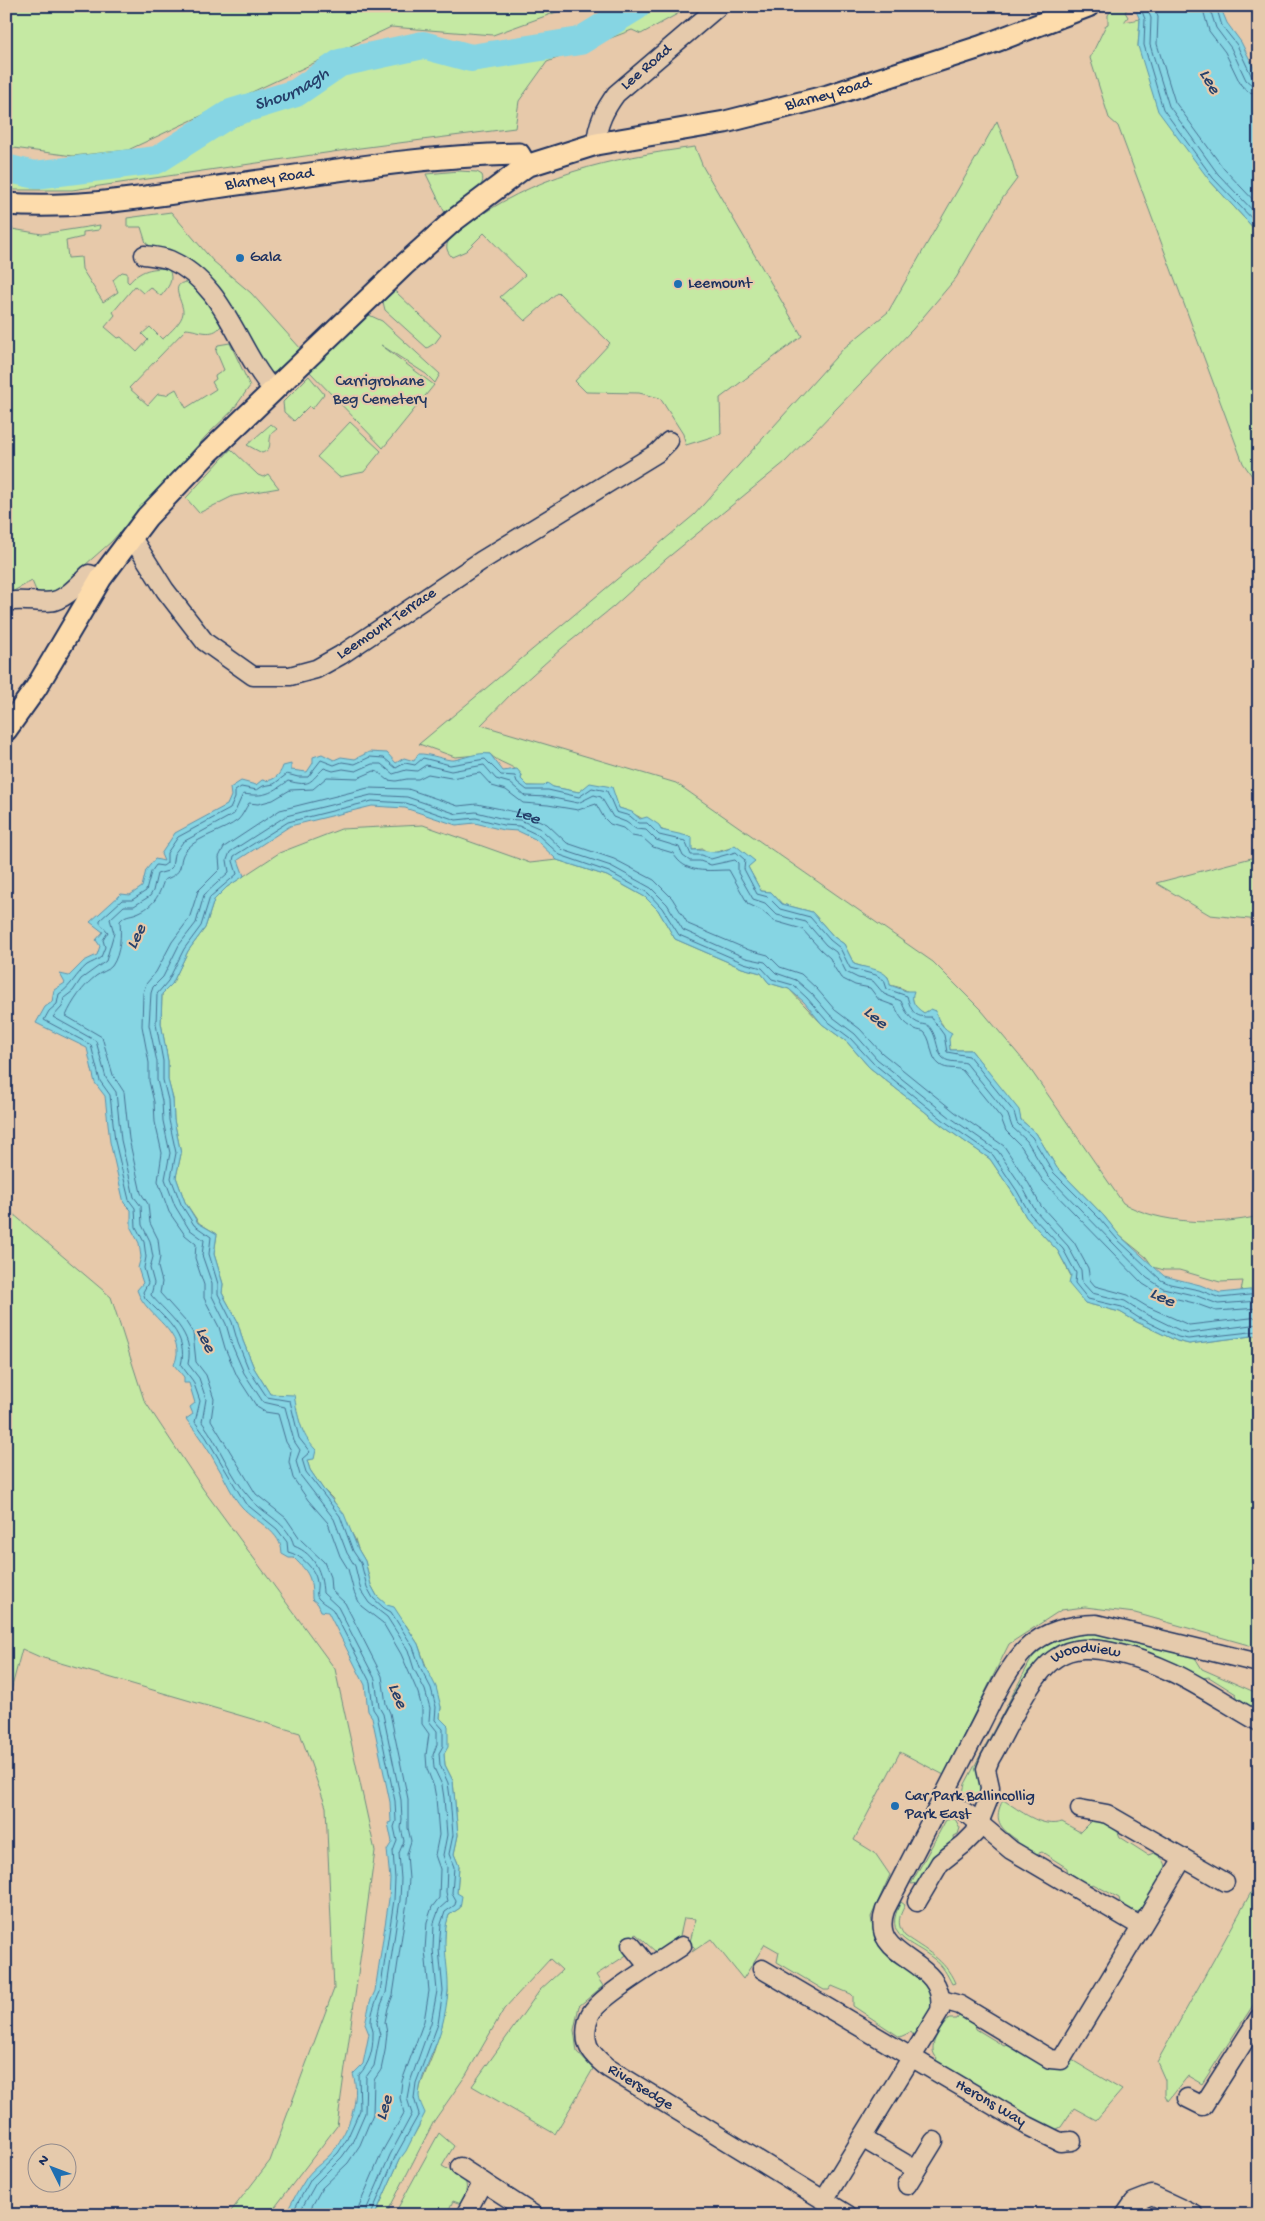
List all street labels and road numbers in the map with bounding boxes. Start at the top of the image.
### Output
street label: Lee Road [617,40,677,95]
street label: Blarney Road [782,73,875,116]
street label: Blarney Road [223,164,316,195]
street label: Leemount Terrace [333,584,441,664]
street label: Woodview [1047,1639,1123,1668]
street label: Riversedge [604,2060,677,2116]
street label: Herons Way [951,2075,1029,2132]

